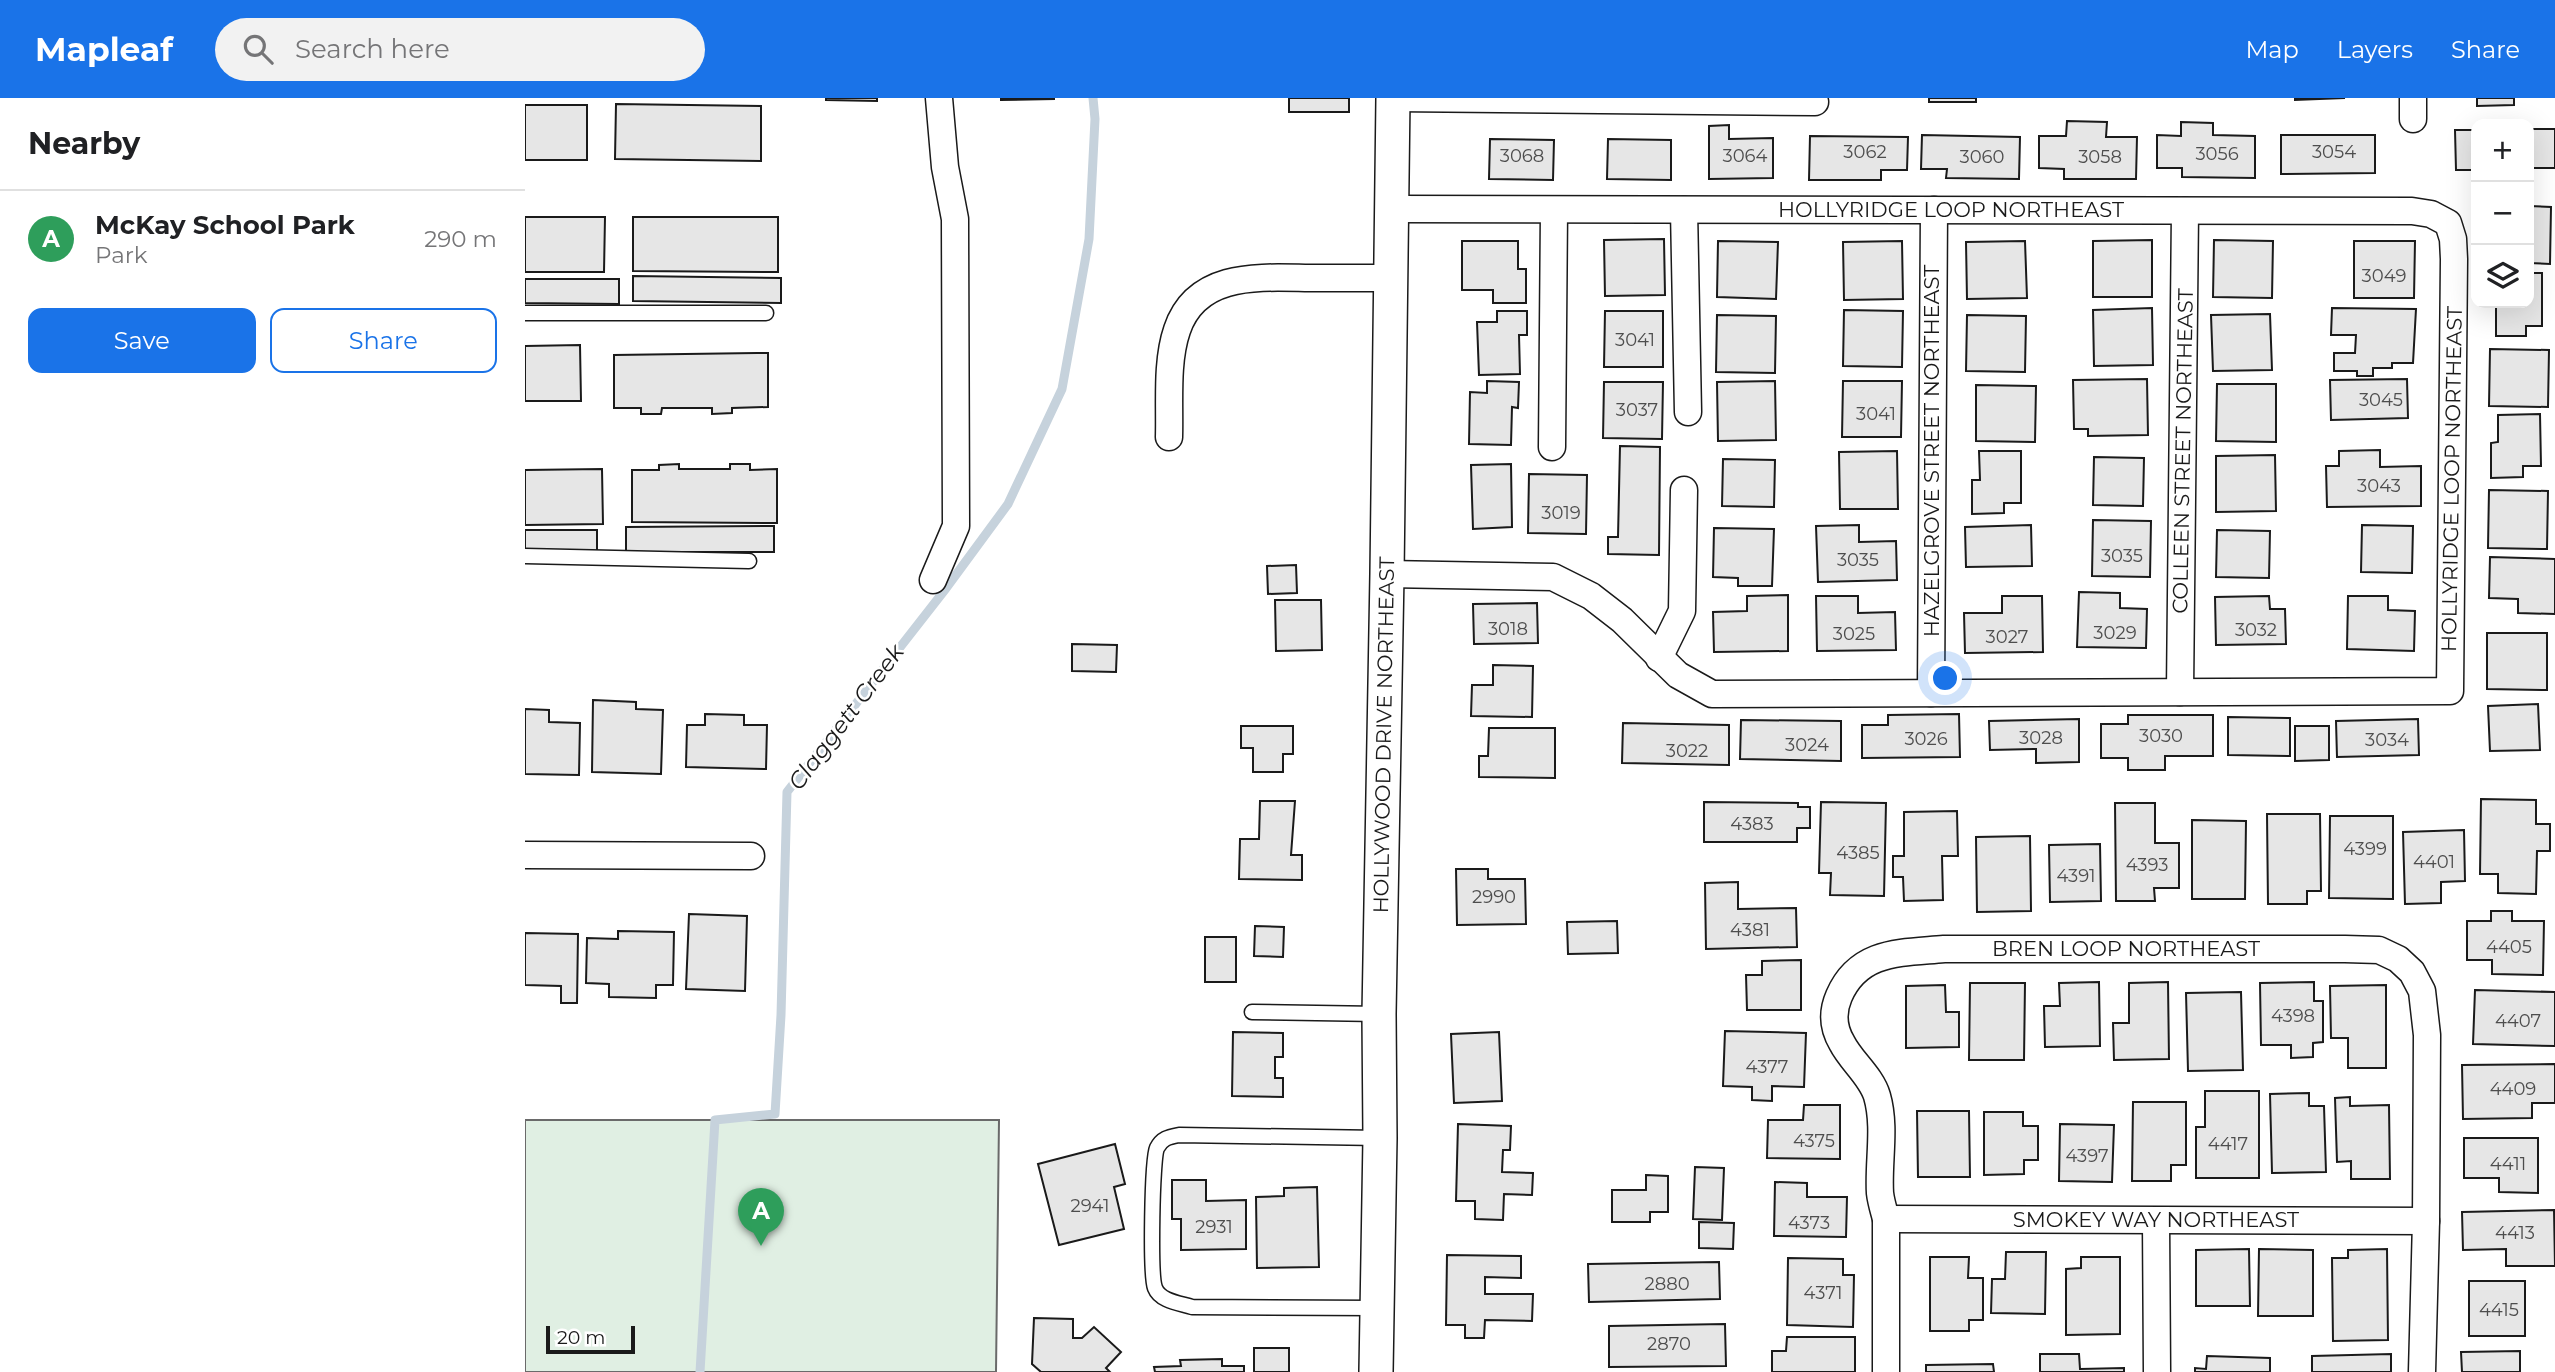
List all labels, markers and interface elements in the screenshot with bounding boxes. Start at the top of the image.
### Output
search box [215,18,705,81]
text: Mapleaf [35,29,173,69]
icon: search [239,30,277,68]
text: Search here [295,33,450,65]
text: Map [2245,35,2299,64]
text: Layers [2337,35,2413,64]
text: Share [2451,35,2520,64]
map controls [2471,119,2534,308]
button: + [2471,119,2534,182]
text: Nearby [28,125,140,162]
house number: 3062 [1843,141,1887,163]
house number: 3054 [2312,141,2356,163]
house number: 3056 [2195,143,2239,165]
house number: 3068 [1500,145,1544,167]
house number: 3064 [1723,145,1768,167]
house number: 3060 [1960,146,2004,168]
house number: 3058 [2078,146,2122,168]
button: − [2471,182,2534,245]
street label: HOLLYRIDGE LOOP NORTHEAST [1778,197,2124,222]
text: McKay School Park [95,209,355,241]
text: A [42,225,60,253]
text: 290 m [424,225,497,253]
text: Park [95,241,148,269]
button: layers [2471,245,2534,308]
street label: HAZELGROVE STREET NORTHEAST [1919,265,1944,637]
house number: 3049 [2362,265,2406,287]
street label: COLLEEN STREET NORTHEAST [2167,288,2198,614]
street label: HOLLYRIDGE LOOP NORTHEAST [2436,306,2467,652]
button: Save [28,308,256,373]
button: Share [270,308,497,373]
house number: 3041 [1615,329,1655,351]
house number: 3045 [2359,389,2403,411]
house number: 3037 [1616,399,1658,421]
house number: 3041 [1856,403,1896,425]
house number: 3043 [2357,475,2401,497]
house number: 3019 [1541,502,1581,524]
house number: 3035 [2101,545,2143,567]
house number: 3035 [1837,549,1879,571]
street label: HOLLYWOOD DRIVE NORTHEAST [1368,556,1399,914]
house number: 3018 [1488,618,1528,640]
house number: 3032 [2235,619,2277,641]
house number: 3029 [2093,622,2137,644]
house number: 3025 [1833,623,1875,645]
house number: 3027 [1986,626,2028,648]
water label: Claggett Creek [782,638,911,795]
your location [1928,661,1962,695]
house number: 3030 [2139,725,2183,747]
house number: 3028 [2019,727,2063,749]
house number: 3026 [1904,728,1948,750]
house number: 3034 [2365,729,2409,751]
house number: 3024 [1785,734,1829,756]
house number: 3022 [1666,740,1708,762]
house number: 4383 [1730,813,1774,835]
house number: 4399 [2343,838,2387,860]
house number: 4385 [1836,842,1880,864]
house number: 4401 [2413,851,2455,873]
house number: 4393 [2126,854,2168,876]
house number: 4391 [2056,865,2096,887]
house number: 2990 [1472,886,1516,908]
house number: 4381 [1730,919,1770,941]
street label: BREN LOOP NORTHEAST [1992,936,2260,961]
house number: 4405 [2486,936,2532,958]
house number: 4398 [2271,1005,2315,1027]
house number: 4407 [2495,1010,2541,1032]
house number: 4377 [1746,1056,1788,1078]
house number: 4409 [2490,1078,2536,1100]
house number: 4375 [1793,1130,1835,1152]
house number: 4417 [2208,1133,2248,1155]
house number: 4397 [2065,1145,2109,1167]
house number: 4411 [2490,1153,2526,1175]
pin: A [738,1188,784,1246]
house number: 2941 [1070,1195,1110,1217]
street label: SMOKEY WAY NORTHEAST [2013,1207,2299,1232]
house number: 4373 [1788,1212,1830,1234]
house number: 2931 [1195,1216,1233,1238]
house number: 4413 [2495,1222,2535,1244]
house number: 2880 [1644,1273,1690,1295]
house number: 4371 [1804,1282,1842,1304]
house number: 4415 [2479,1299,2519,1321]
scale bar [546,1323,635,1355]
text: 20 m [557,1326,605,1349]
house number: 2870 [1647,1333,1691,1355]

